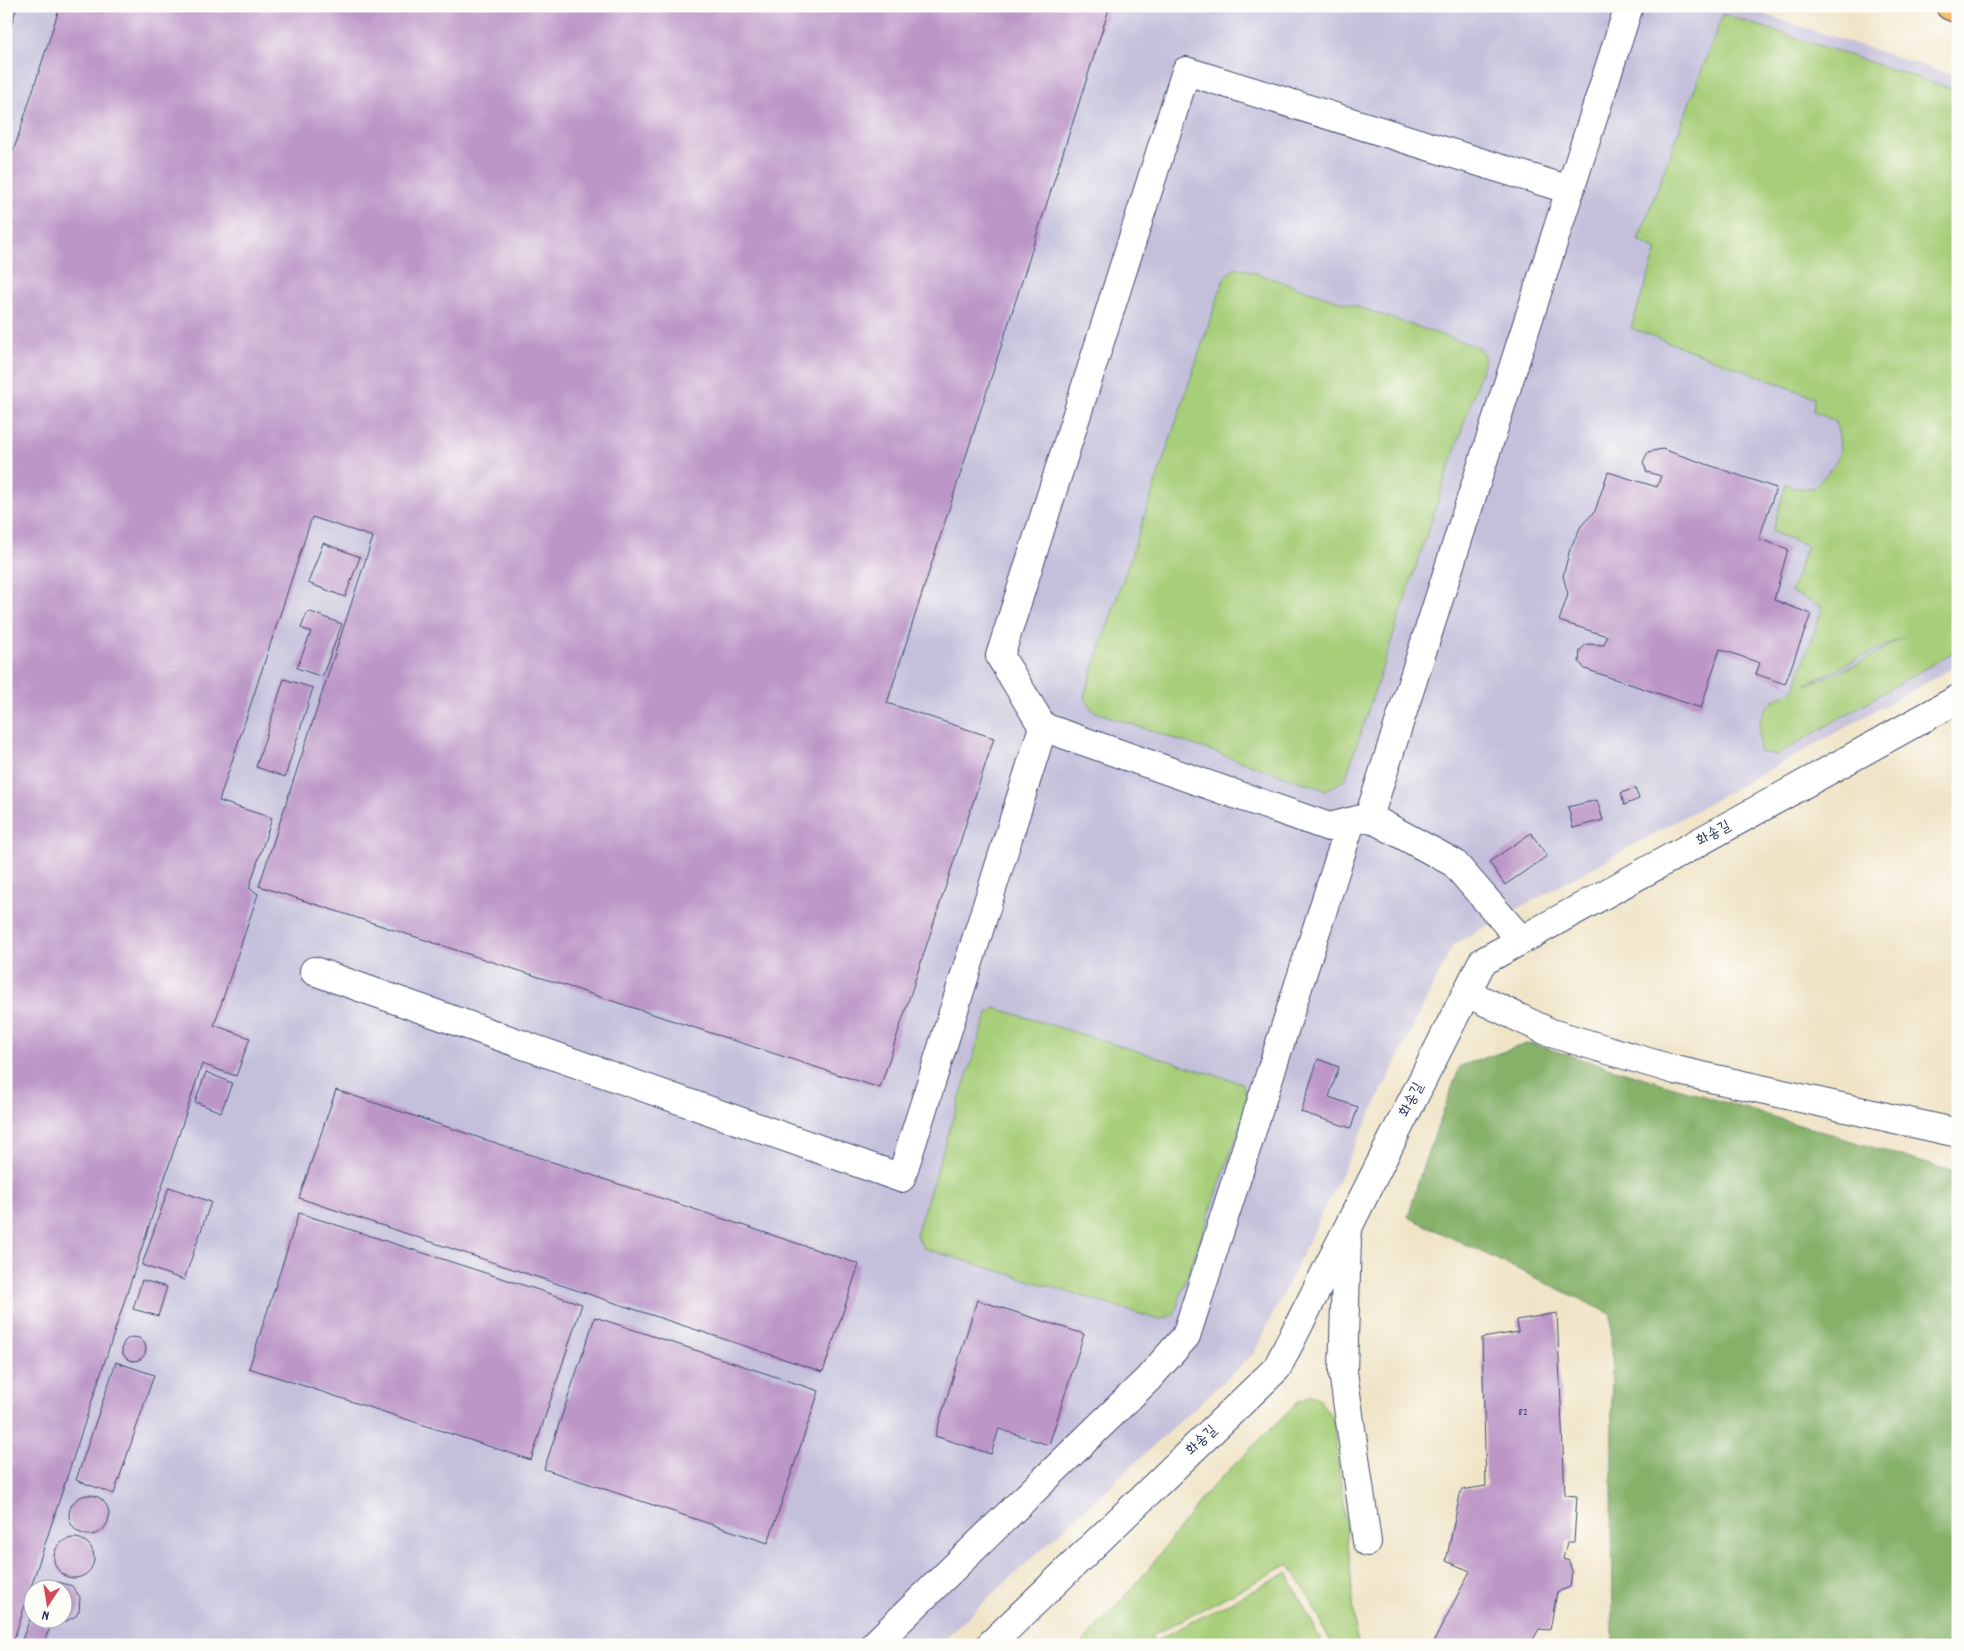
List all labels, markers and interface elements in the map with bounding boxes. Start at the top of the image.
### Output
street label: 화송길 [1693,816,1735,852]
street label: 화송길 [1394,1079,1430,1121]
house number: 82 [1518,1404,1528,1421]
street label: 화송길 [1181,1421,1223,1461]
north arrow [22,1578,72,1628]
text: N [40,1604,51,1625]

